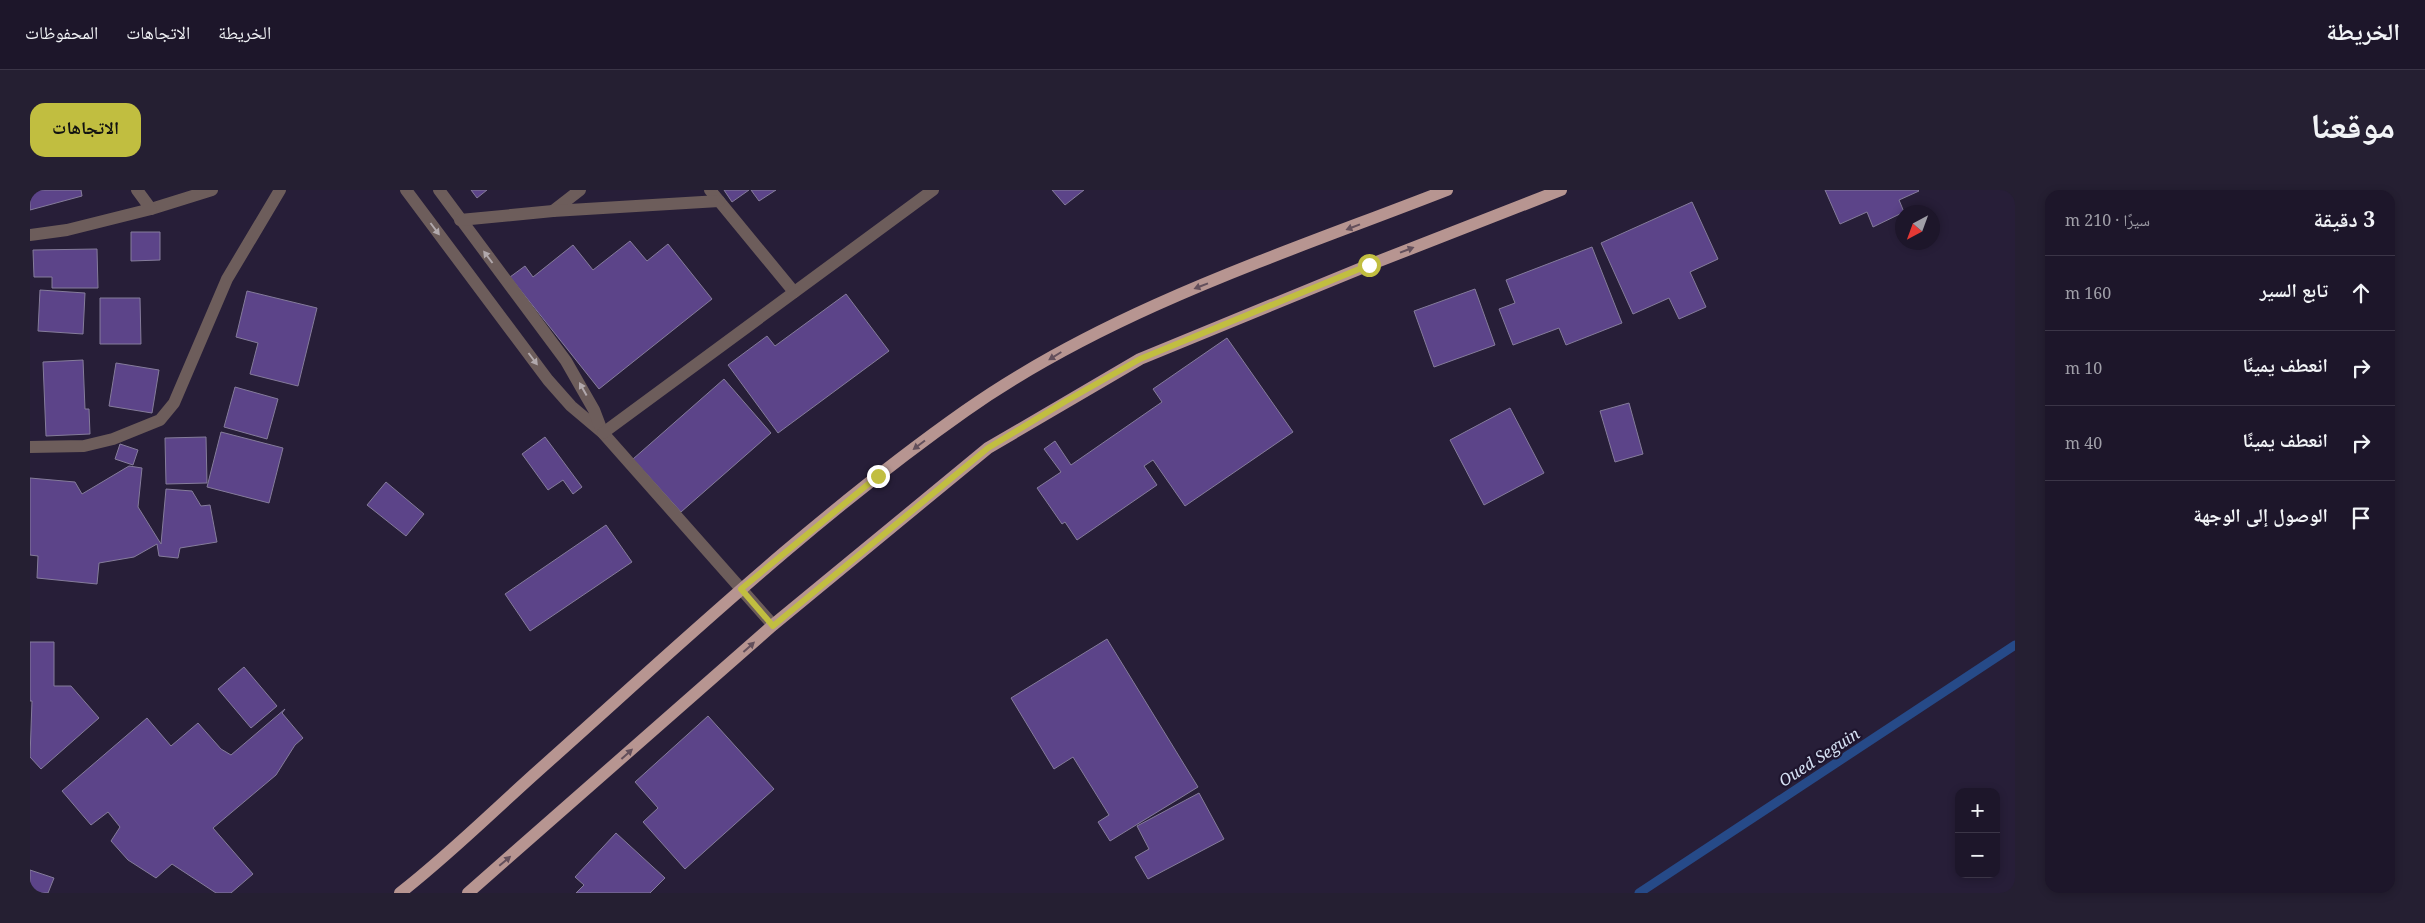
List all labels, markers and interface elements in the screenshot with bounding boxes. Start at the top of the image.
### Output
text: الخريطة [2326,14,2400,47]
text: المحفوظات [25,20,98,44]
text: الاتجاهات [126,20,190,44]
text: الخريطة [218,20,271,44]
text: موقعنا [2310,101,2395,148]
button: الاتجاهات [30,103,141,157]
north arrow [1895,205,1940,250]
text: 3 دقيقة [2314,205,2375,233]
text: سيرًا · 210 m [2065,209,2150,231]
one-way arrow [430,222,440,236]
one-way arrow [1345,224,1360,231]
one-way arrow [1400,246,1415,254]
one-way arrow [483,250,493,264]
route start [1358,254,1381,277]
text: تابع السير [2260,277,2328,303]
icon: ahead [2347,279,2375,307]
one-way arrow [1193,282,1208,290]
text: 160 m [2065,282,2111,304]
one-way arrow [1048,351,1061,360]
one-way arrow [527,352,538,365]
text: انعطف يمينًا [2242,352,2328,378]
icon: right [2347,354,2375,382]
text: 10 m [2065,357,2102,379]
one-way arrow [579,381,587,396]
text: انعطف يمينًا [2242,427,2328,453]
icon: right [2347,429,2375,457]
text: 40 m [2065,432,2102,454]
one-way arrow [913,440,926,451]
route end [867,465,890,488]
text: الوصول إلى الوجهة [2193,502,2328,528]
icon: arrive [2347,504,2375,532]
one-way arrow [743,641,756,652]
water label: Oued Seguin [1774,722,1864,791]
one-way arrow [621,749,634,760]
map controls [1955,788,2000,878]
button: + [1955,788,2000,833]
button: − [1955,833,2000,878]
one-way arrow [498,856,511,867]

